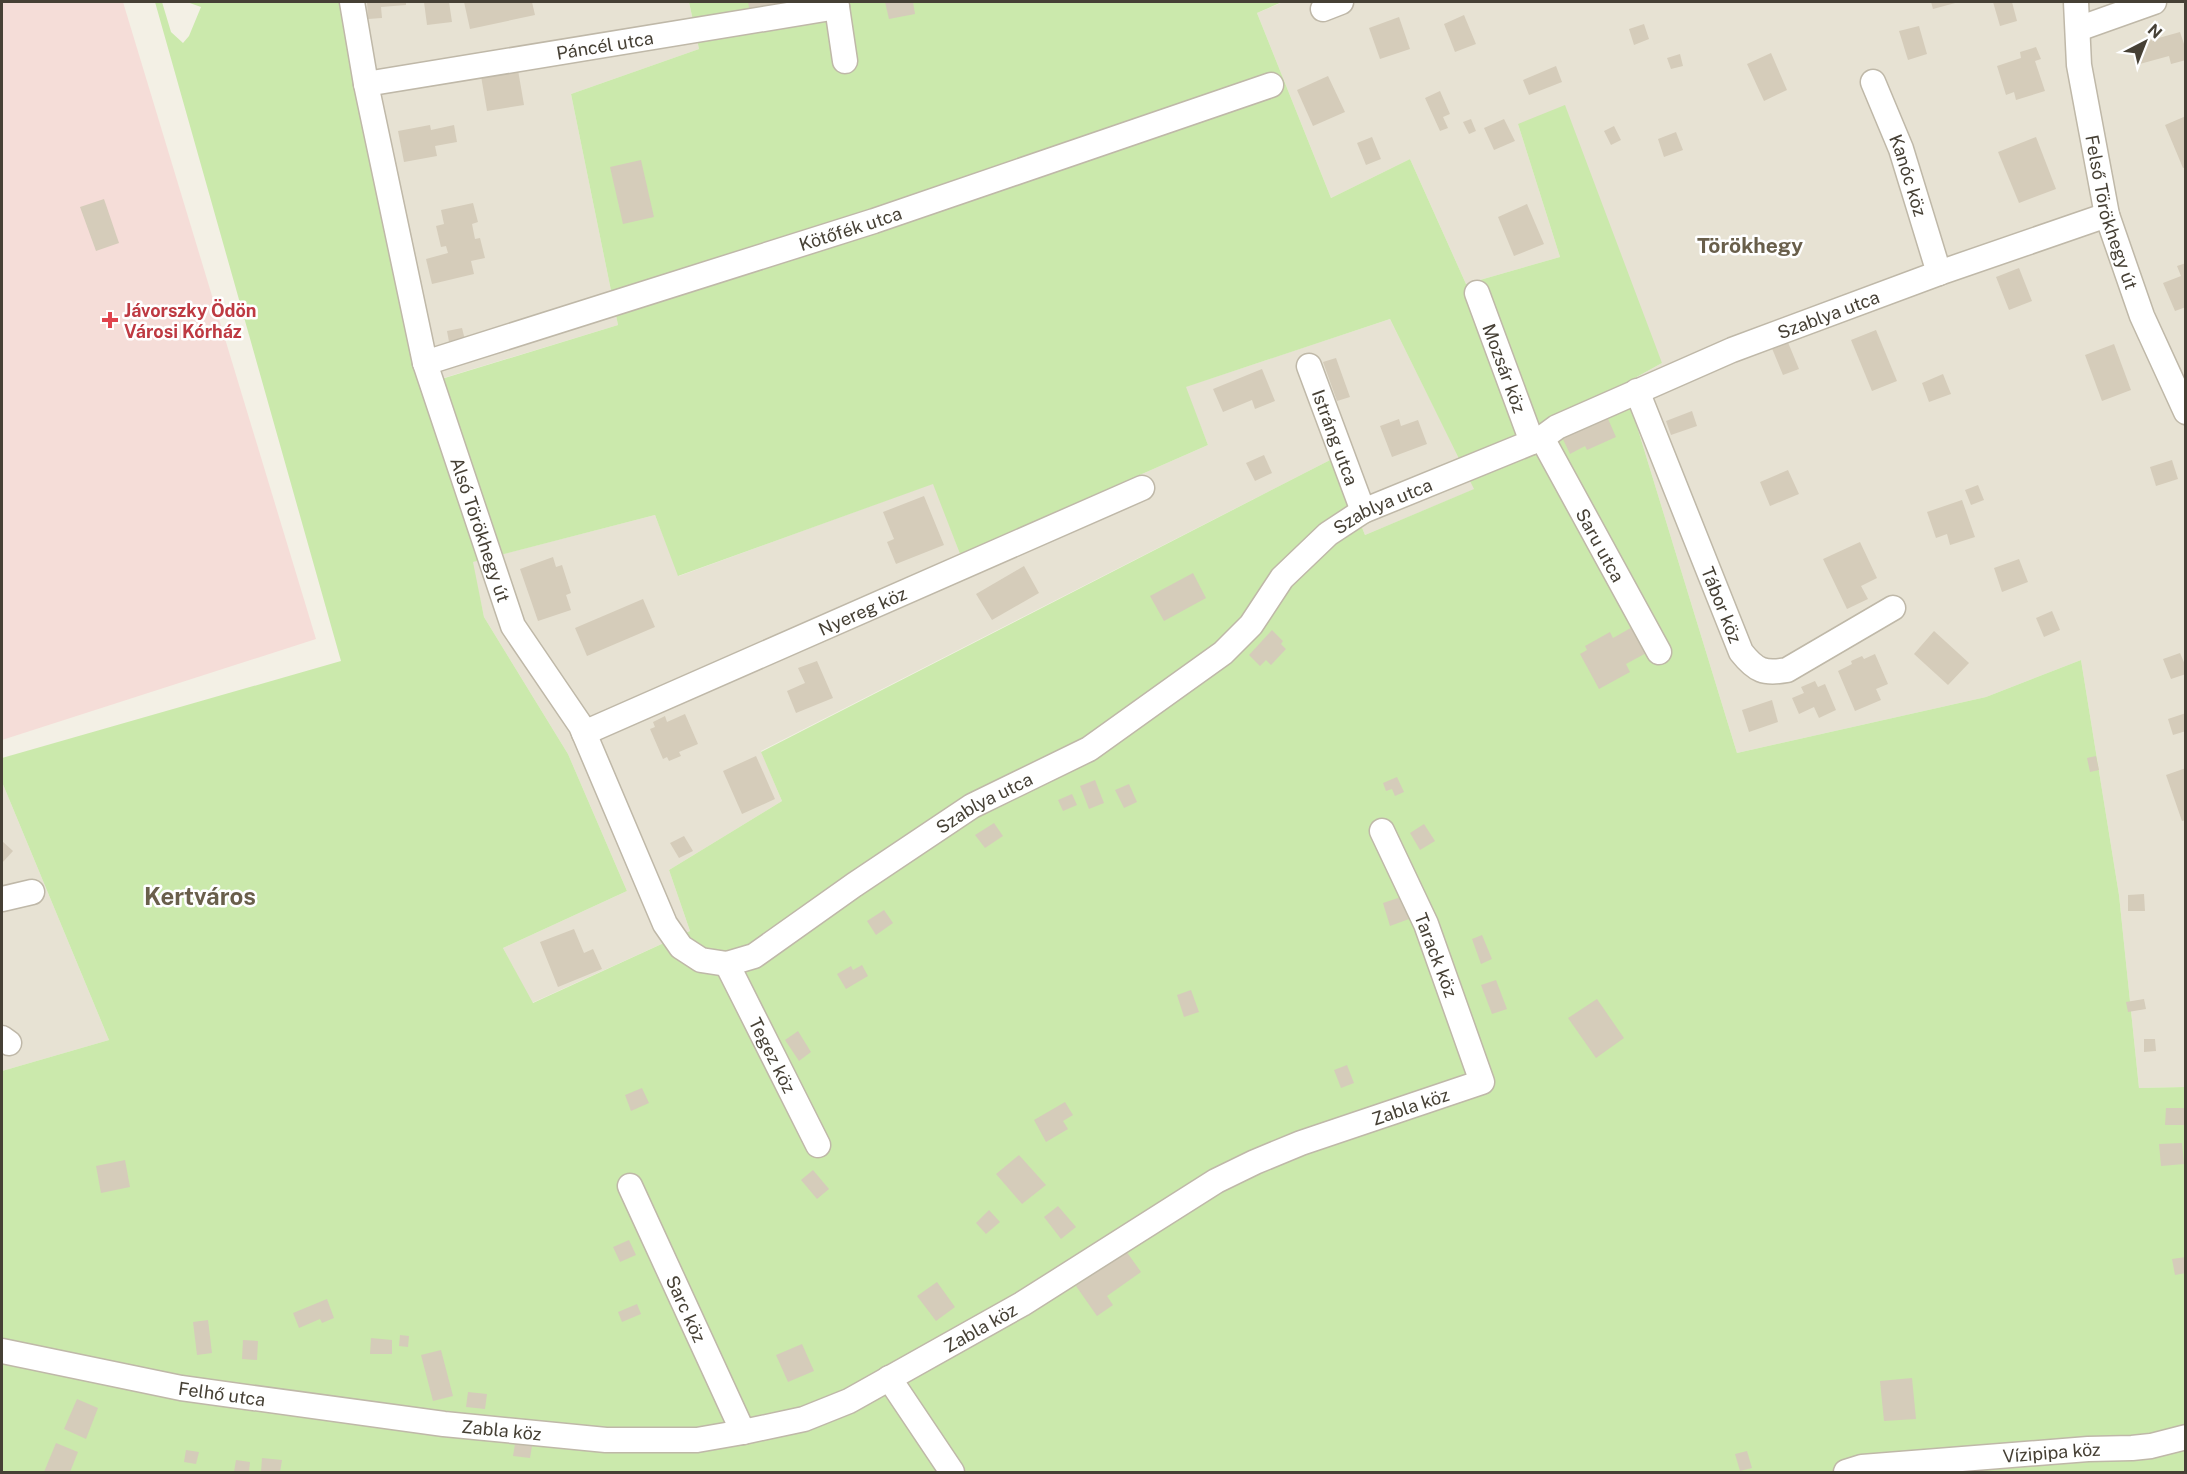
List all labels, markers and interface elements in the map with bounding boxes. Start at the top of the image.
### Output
north arrow [2115,12,2175,72]
text: N [2144,20,2166,42]
street label: Páncél utca [555,27,655,63]
street label: Kanóc köz [1885,131,1932,219]
street label: Felső Törökhegy út [2082,133,2142,292]
street label: Kötőfék utca [796,202,904,255]
district label: Törökhegy [1697,233,1803,258]
street label: Szablya utca [1774,286,1882,343]
place label: Jávorszky Ödön Városi Kórház [124,299,256,342]
marker: Jávorszky Ödön Városi Kórház [101,311,119,329]
street label: Mozsár köz [1479,321,1531,415]
street label: Istráng utca [1308,386,1363,488]
street label: Alsó Törökhegy út [447,454,515,605]
street label: Szablya utca [1329,474,1435,538]
street label: Saru utca [1572,505,1629,585]
street label: Tábor köz [1698,563,1747,646]
street label: Nyereg köz [815,582,910,639]
street label: Szablya utca [932,768,1036,838]
district label: Kertváros [144,882,256,910]
street label: Tarack köz [1410,910,1462,1000]
street label: Tegez köz [745,1014,801,1096]
street label: Zabla köz [1369,1083,1452,1129]
street label: Sarc köz [662,1272,711,1345]
street label: Zabla köz [940,1299,1020,1356]
street label: Felhő utca [177,1377,267,1410]
street label: Zabla köz [460,1415,542,1444]
street label: Vízipipa köz [2002,1438,2101,1466]

